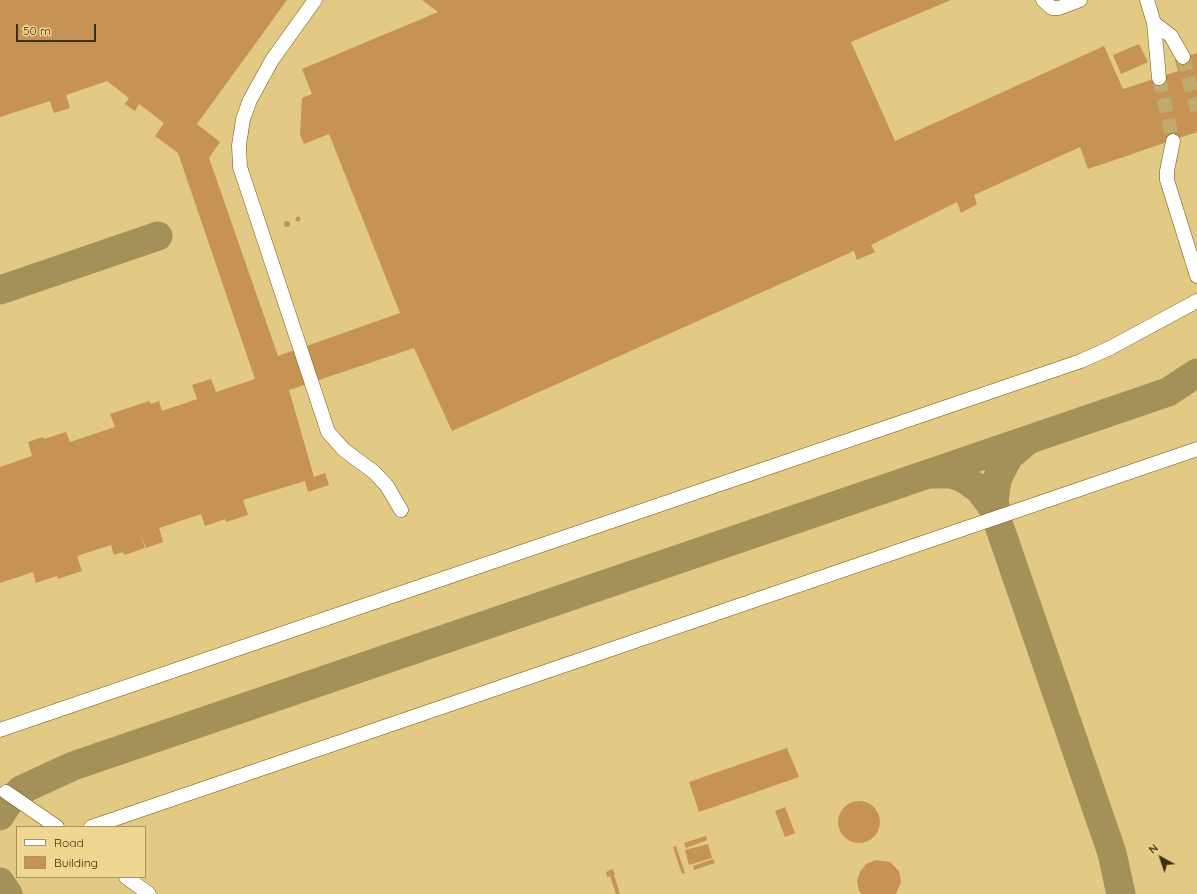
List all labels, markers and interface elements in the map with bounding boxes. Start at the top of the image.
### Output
scale bar [18,16,98,42]
text: 50 m [23,23,51,38]
legend [16,826,146,878]
text: Road [54,835,84,850]
north arrow [1141,838,1181,878]
text: N [1146,841,1161,857]
text: Building [54,855,98,870]

